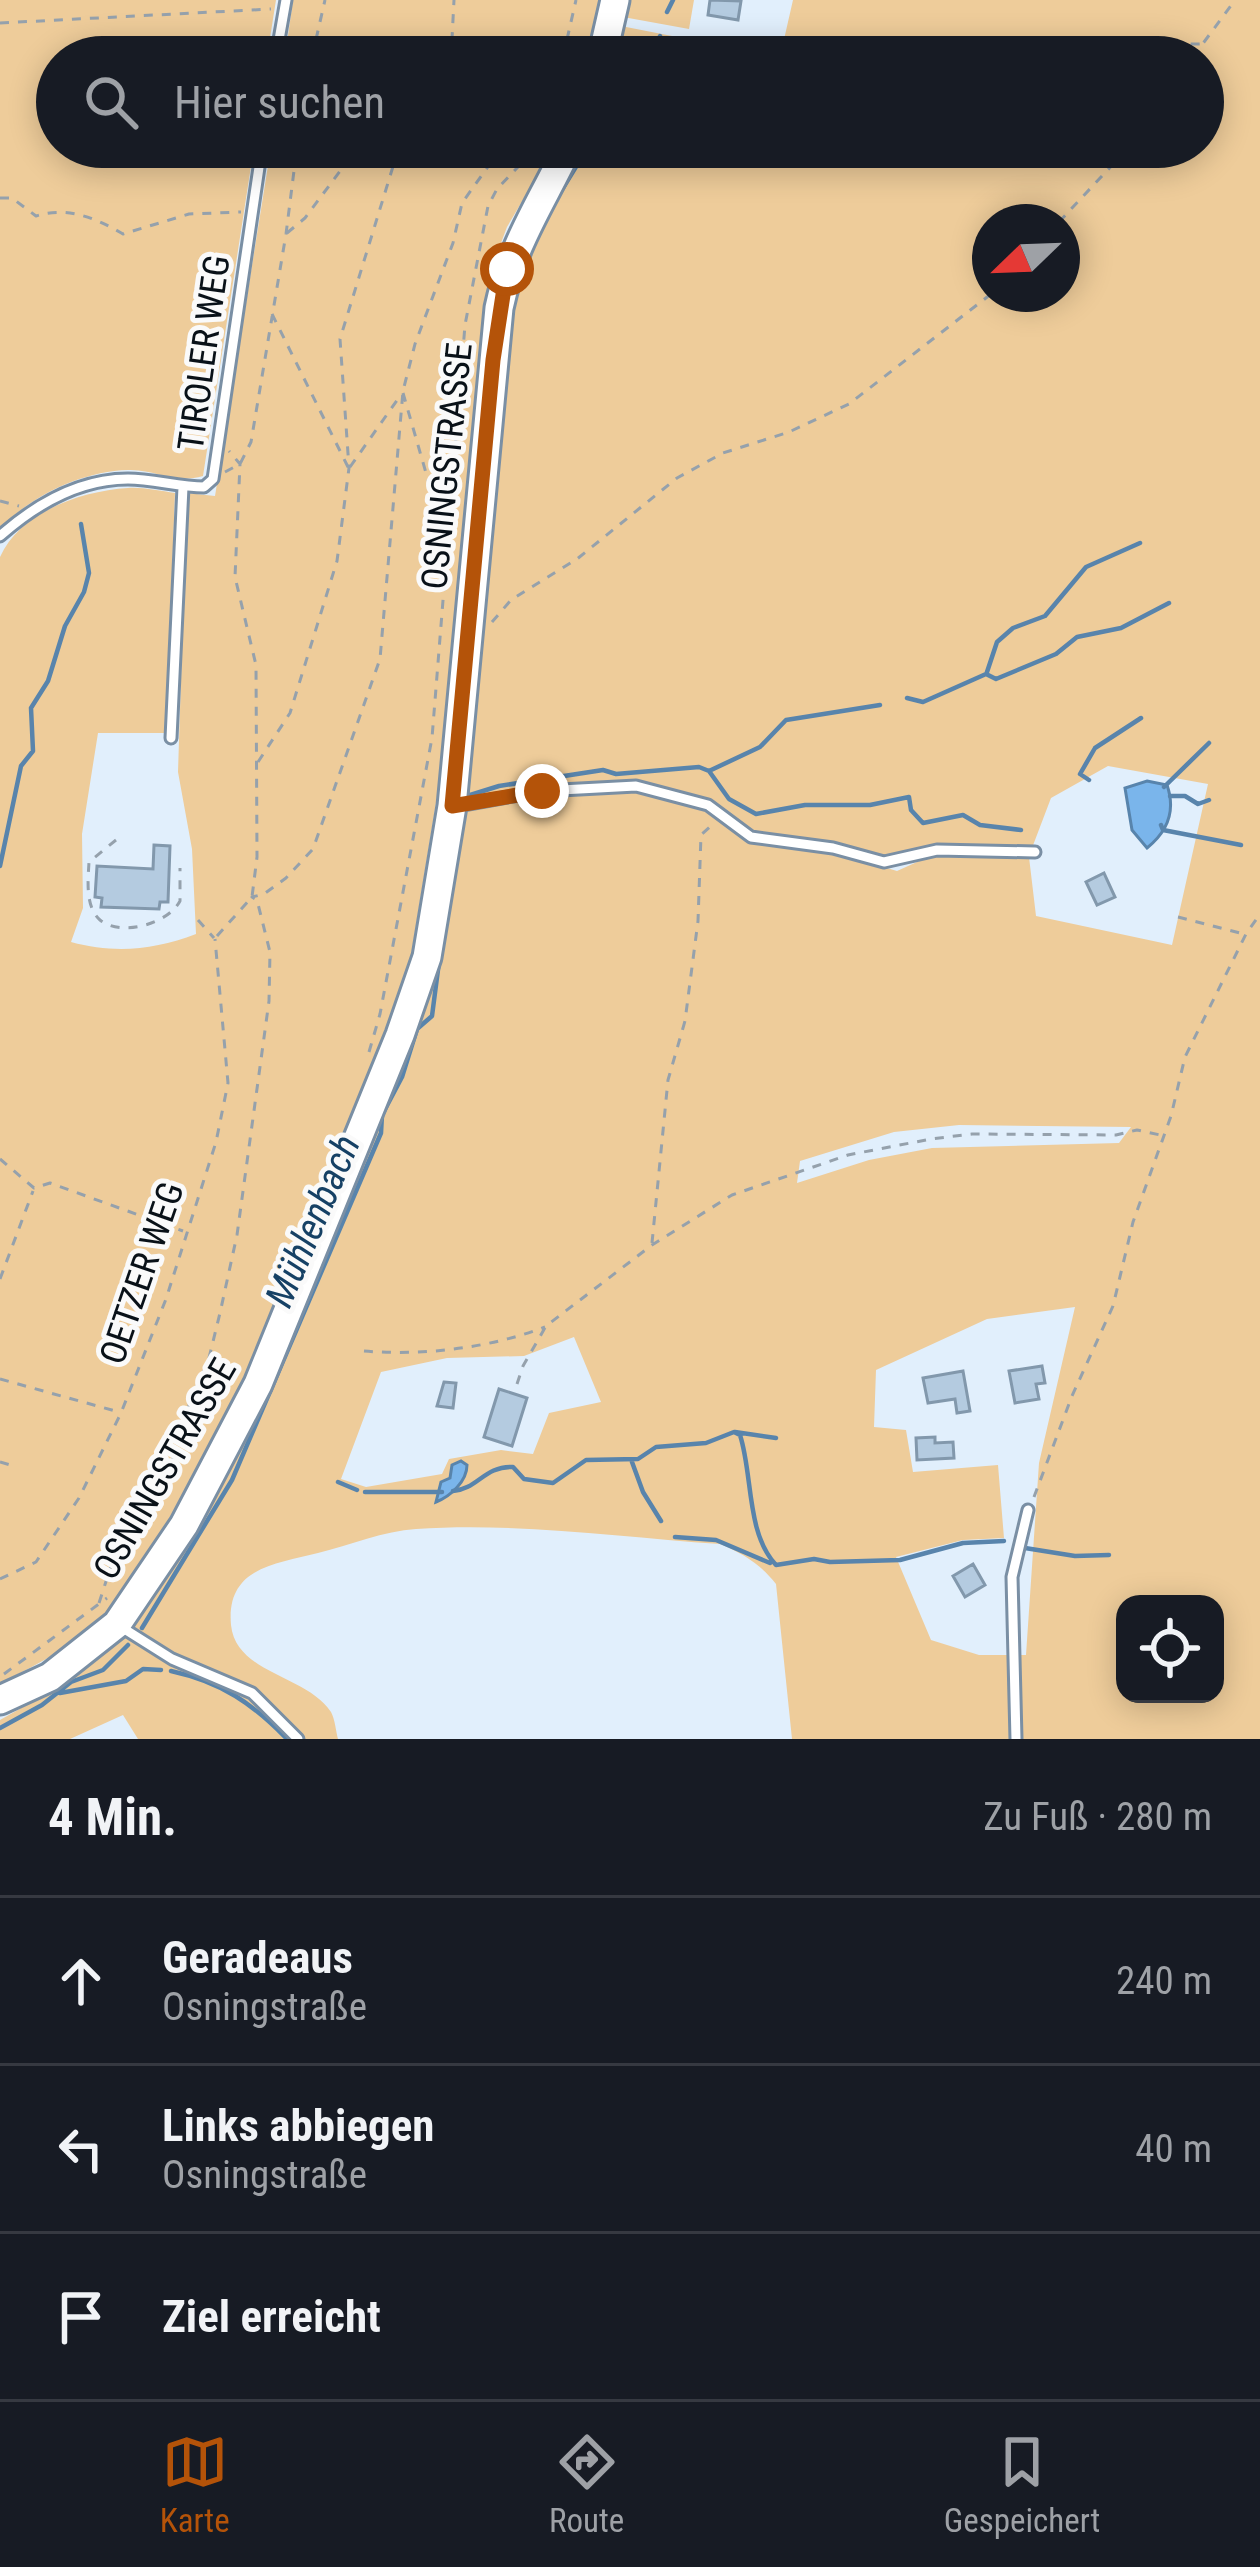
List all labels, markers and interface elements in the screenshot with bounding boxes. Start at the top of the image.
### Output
search box [36,36,1224,168]
icon: search [78,69,144,135]
text: Hier suchen [174,76,385,129]
north arrow [972,204,1080,312]
route start [480,242,534,296]
street label: TIROLER WEG [169,252,239,454]
street label: OSNINGSTRASSE [413,341,481,591]
route end [515,764,569,818]
water label: Mühlenbach [256,1128,370,1314]
street label: OETZER WEG [91,1177,193,1369]
street label: OSNINGSTRASSE [85,1351,245,1587]
map controls [1116,1595,1224,1703]
button: locate [1116,1595,1224,1703]
text: 4 Min. [48,1788,177,1847]
text: Zu Fuß · 280 m [983,1794,1212,1840]
text: Geradeaus [162,1931,353,1984]
icon: ahead [48,1948,114,2014]
text: 240 m [1116,1958,1212,2004]
text: Osningstraße [162,1984,367,2030]
text: Links abbiegen [162,2099,434,2152]
icon: left [48,2116,114,2182]
text: 40 m [1135,2126,1212,2172]
text: Osningstraße [162,2152,367,2198]
icon: arrive [48,2284,114,2350]
text: Ziel erreicht [162,2290,381,2343]
tab: Karte [160,2429,230,2540]
tab: Route [549,2429,624,2540]
tab: Gespeichert [944,2429,1100,2540]

